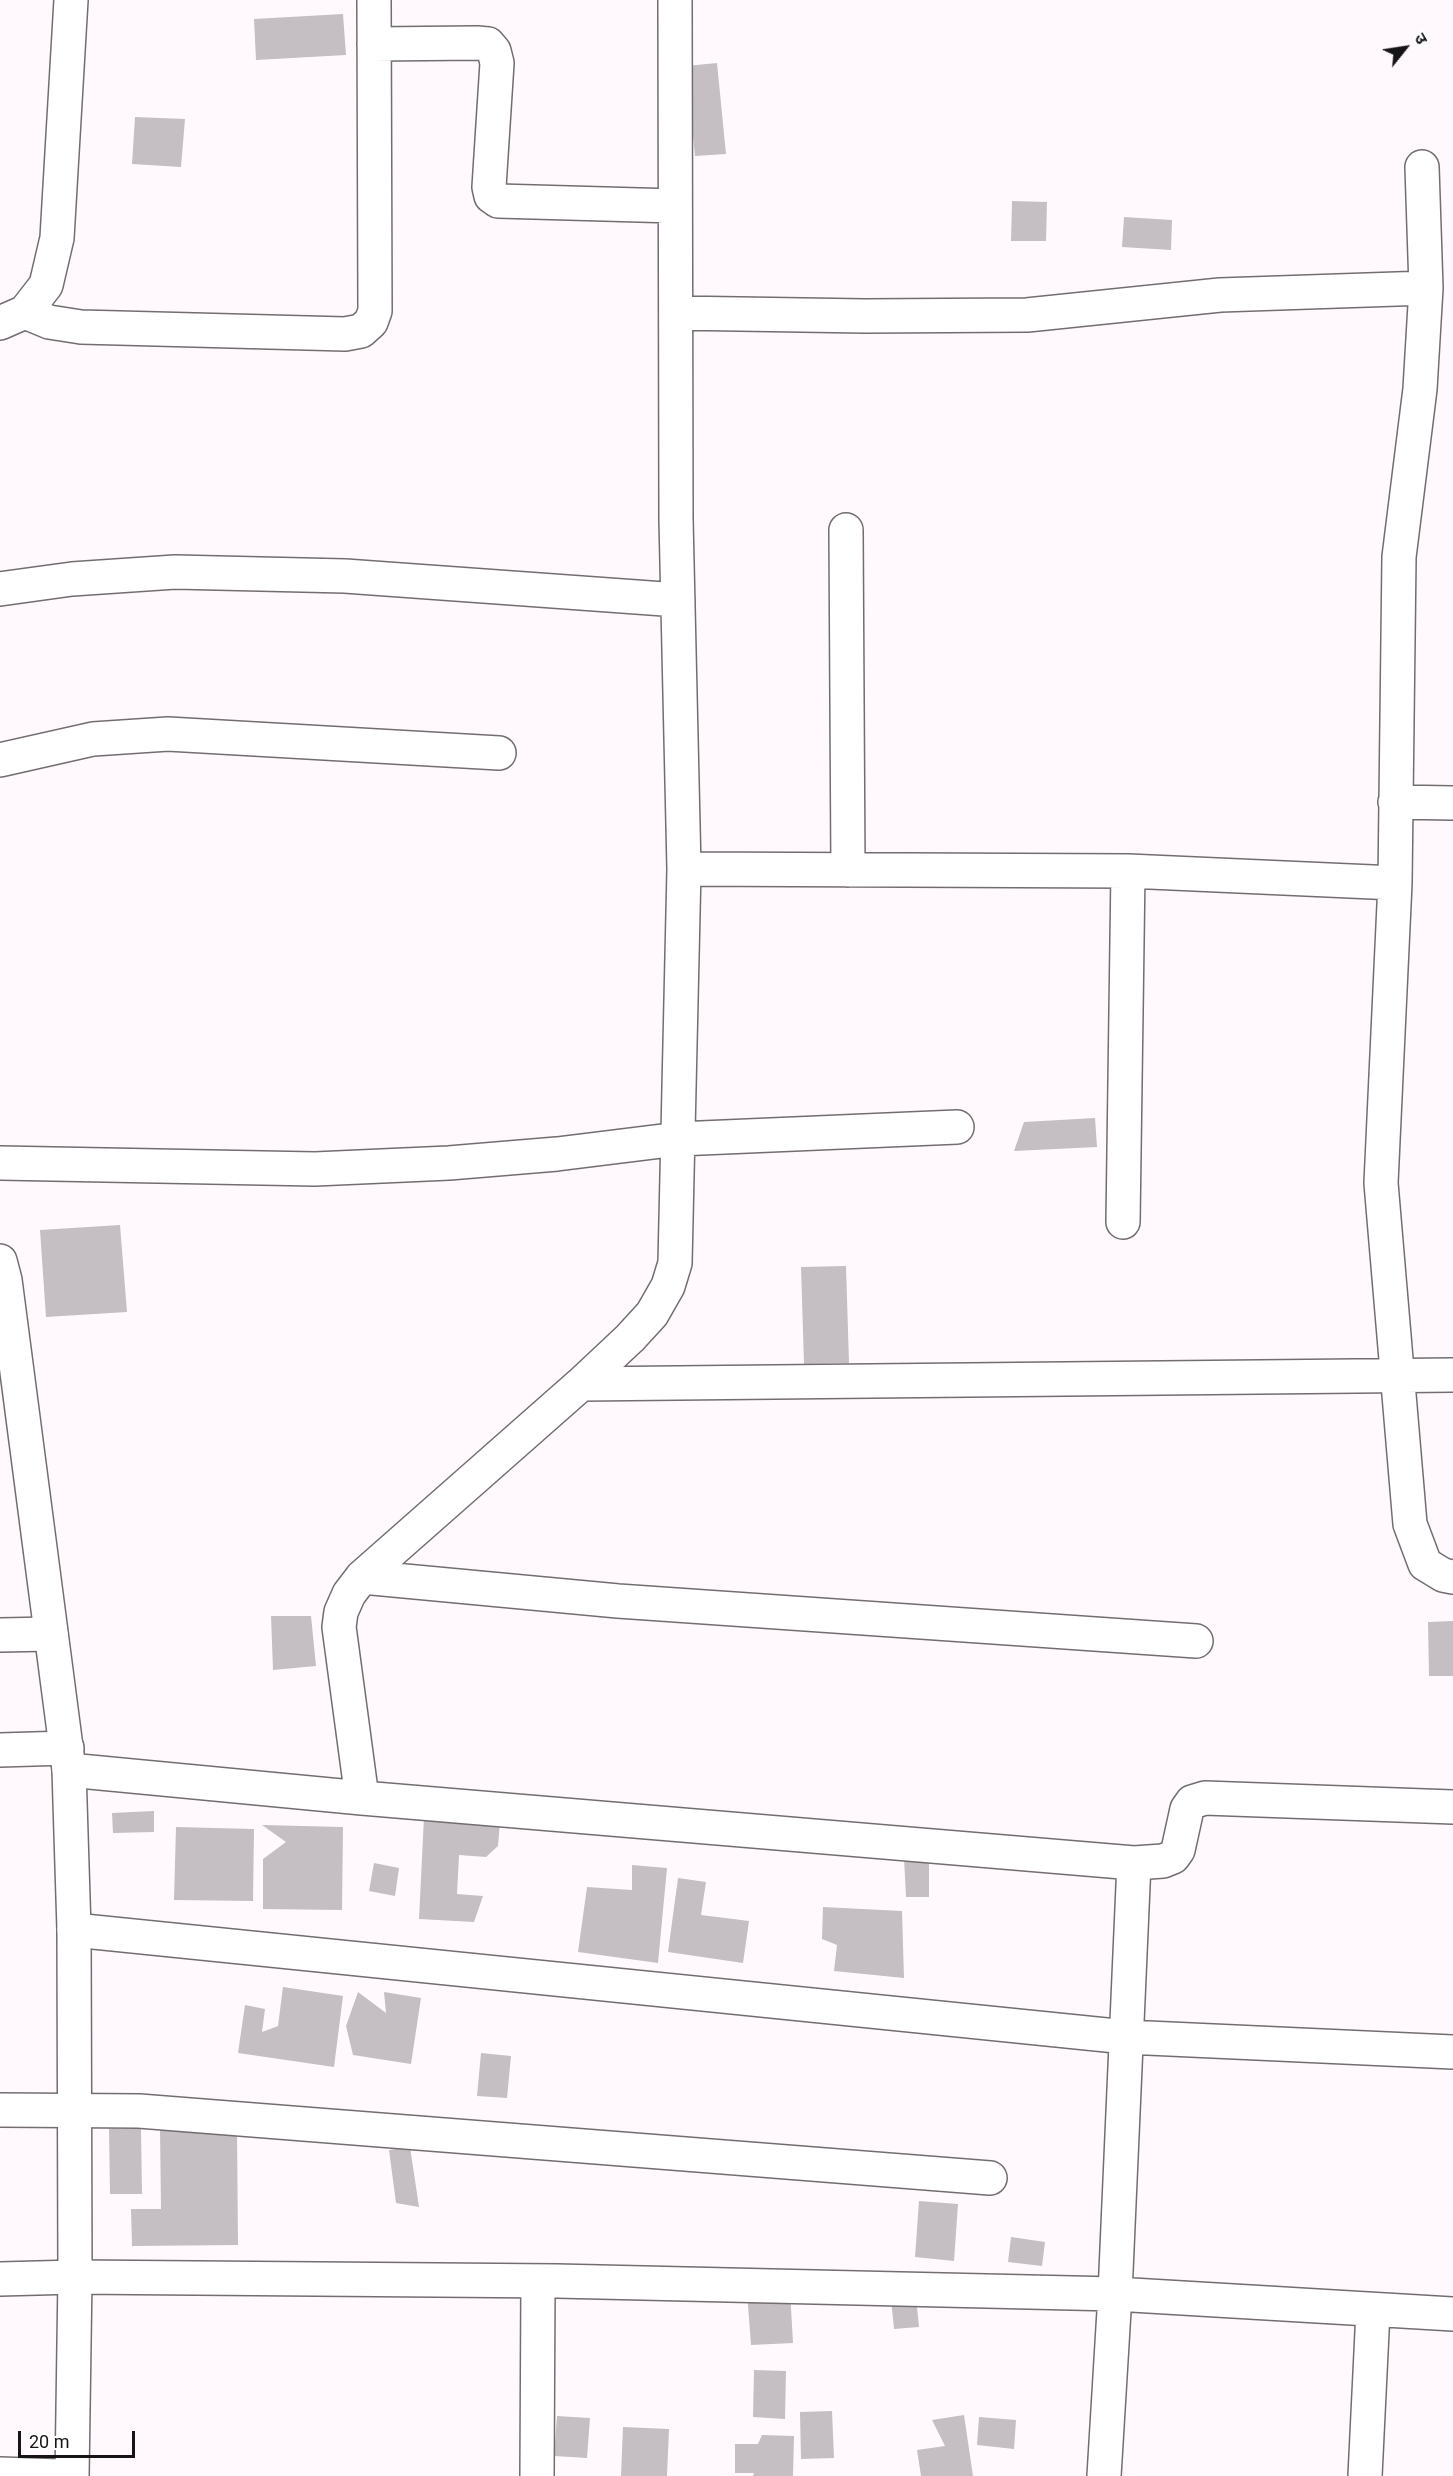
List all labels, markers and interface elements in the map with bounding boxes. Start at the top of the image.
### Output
north arrow [1375,18,1435,78]
text: उ [1410,30,1432,48]
scale bar [21,2419,138,2457]
text: 20 m [29,2431,69,2452]

